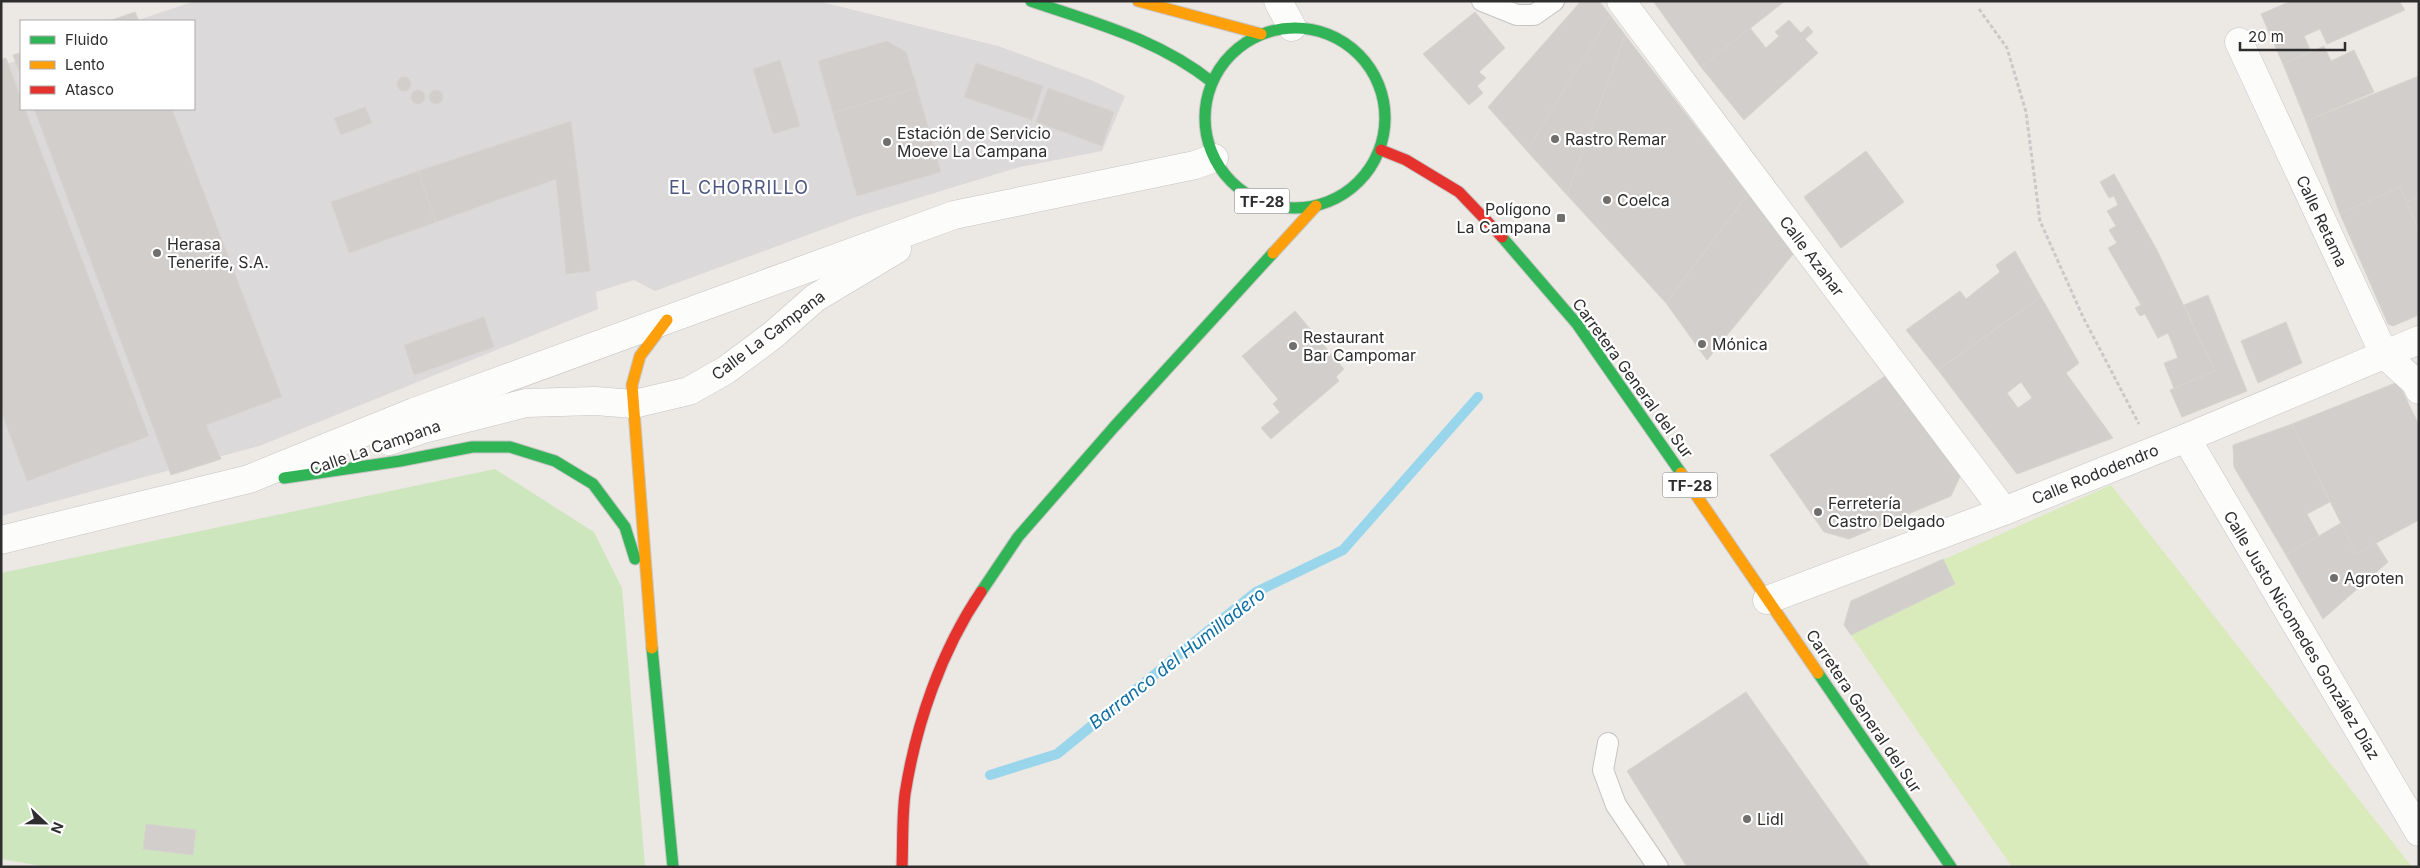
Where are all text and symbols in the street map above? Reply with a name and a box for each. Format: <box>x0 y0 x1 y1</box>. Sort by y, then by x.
legend <box>20 20 195 110</box>
scale bar <box>2240 20 2345 52</box>
text: 20 m <box>2248 27 2284 46</box>
text: Fluido <box>65 30 108 49</box>
text: Lento <box>65 55 105 74</box>
text: Atasco <box>65 80 114 99</box>
place label: Estación de Servicio Moeve La Campana <box>897 123 1051 161</box>
place label: Rastro Remar <box>1565 129 1666 149</box>
marker: Rastro Remar <box>1549 133 1561 145</box>
marker: Estación de Servicio Moeve La Campana <box>881 136 893 148</box>
street label: Calle Retama <box>2292 172 2352 270</box>
district label: EL CHORRILLO <box>669 177 809 198</box>
road number: TF-28 <box>1234 188 1290 214</box>
place label: Coelca <box>1617 190 1670 210</box>
marker: Coelca <box>1601 194 1613 206</box>
place label: Polígono La Campana <box>1456 199 1551 237</box>
marker: Polígono La Campana <box>1555 212 1567 224</box>
street label: Calle Azahar <box>1775 212 1849 300</box>
place label: Herasa Tenerife, S.A. <box>167 234 269 272</box>
marker: Herasa Tenerife, S.A. <box>151 247 163 259</box>
street label: Calle La Campana <box>707 286 829 384</box>
street label: Carretera General del Sur <box>1568 294 1698 462</box>
place label: Restaurant Bar Campomar <box>1303 327 1416 365</box>
place label: Mónica <box>1712 334 1768 354</box>
marker: Mónica <box>1696 338 1708 350</box>
marker: Restaurant Bar Campomar <box>1287 340 1299 352</box>
street label: Calle La Campana <box>307 415 443 479</box>
street label: Calle Rododendro <box>2029 439 2161 509</box>
road number: TF-28 <box>1662 472 1718 498</box>
place label: Ferretería Castro Delgado <box>1828 493 1945 531</box>
marker: Ferretería Castro Delgado <box>1812 506 1824 518</box>
street label: Calle Justo Nicomedes González Díaz <box>2220 507 2384 763</box>
place label: Agroten <box>2344 568 2404 588</box>
marker: Agroten <box>2328 572 2340 584</box>
water label: Barranco del Humilladero <box>1085 583 1269 733</box>
street label: Carretera General del Sur <box>1802 626 1926 796</box>
north arrow <box>20 798 70 848</box>
place label: Lidl <box>1757 809 1784 829</box>
marker: Lidl <box>1741 813 1753 825</box>
text: N <box>48 820 67 836</box>

